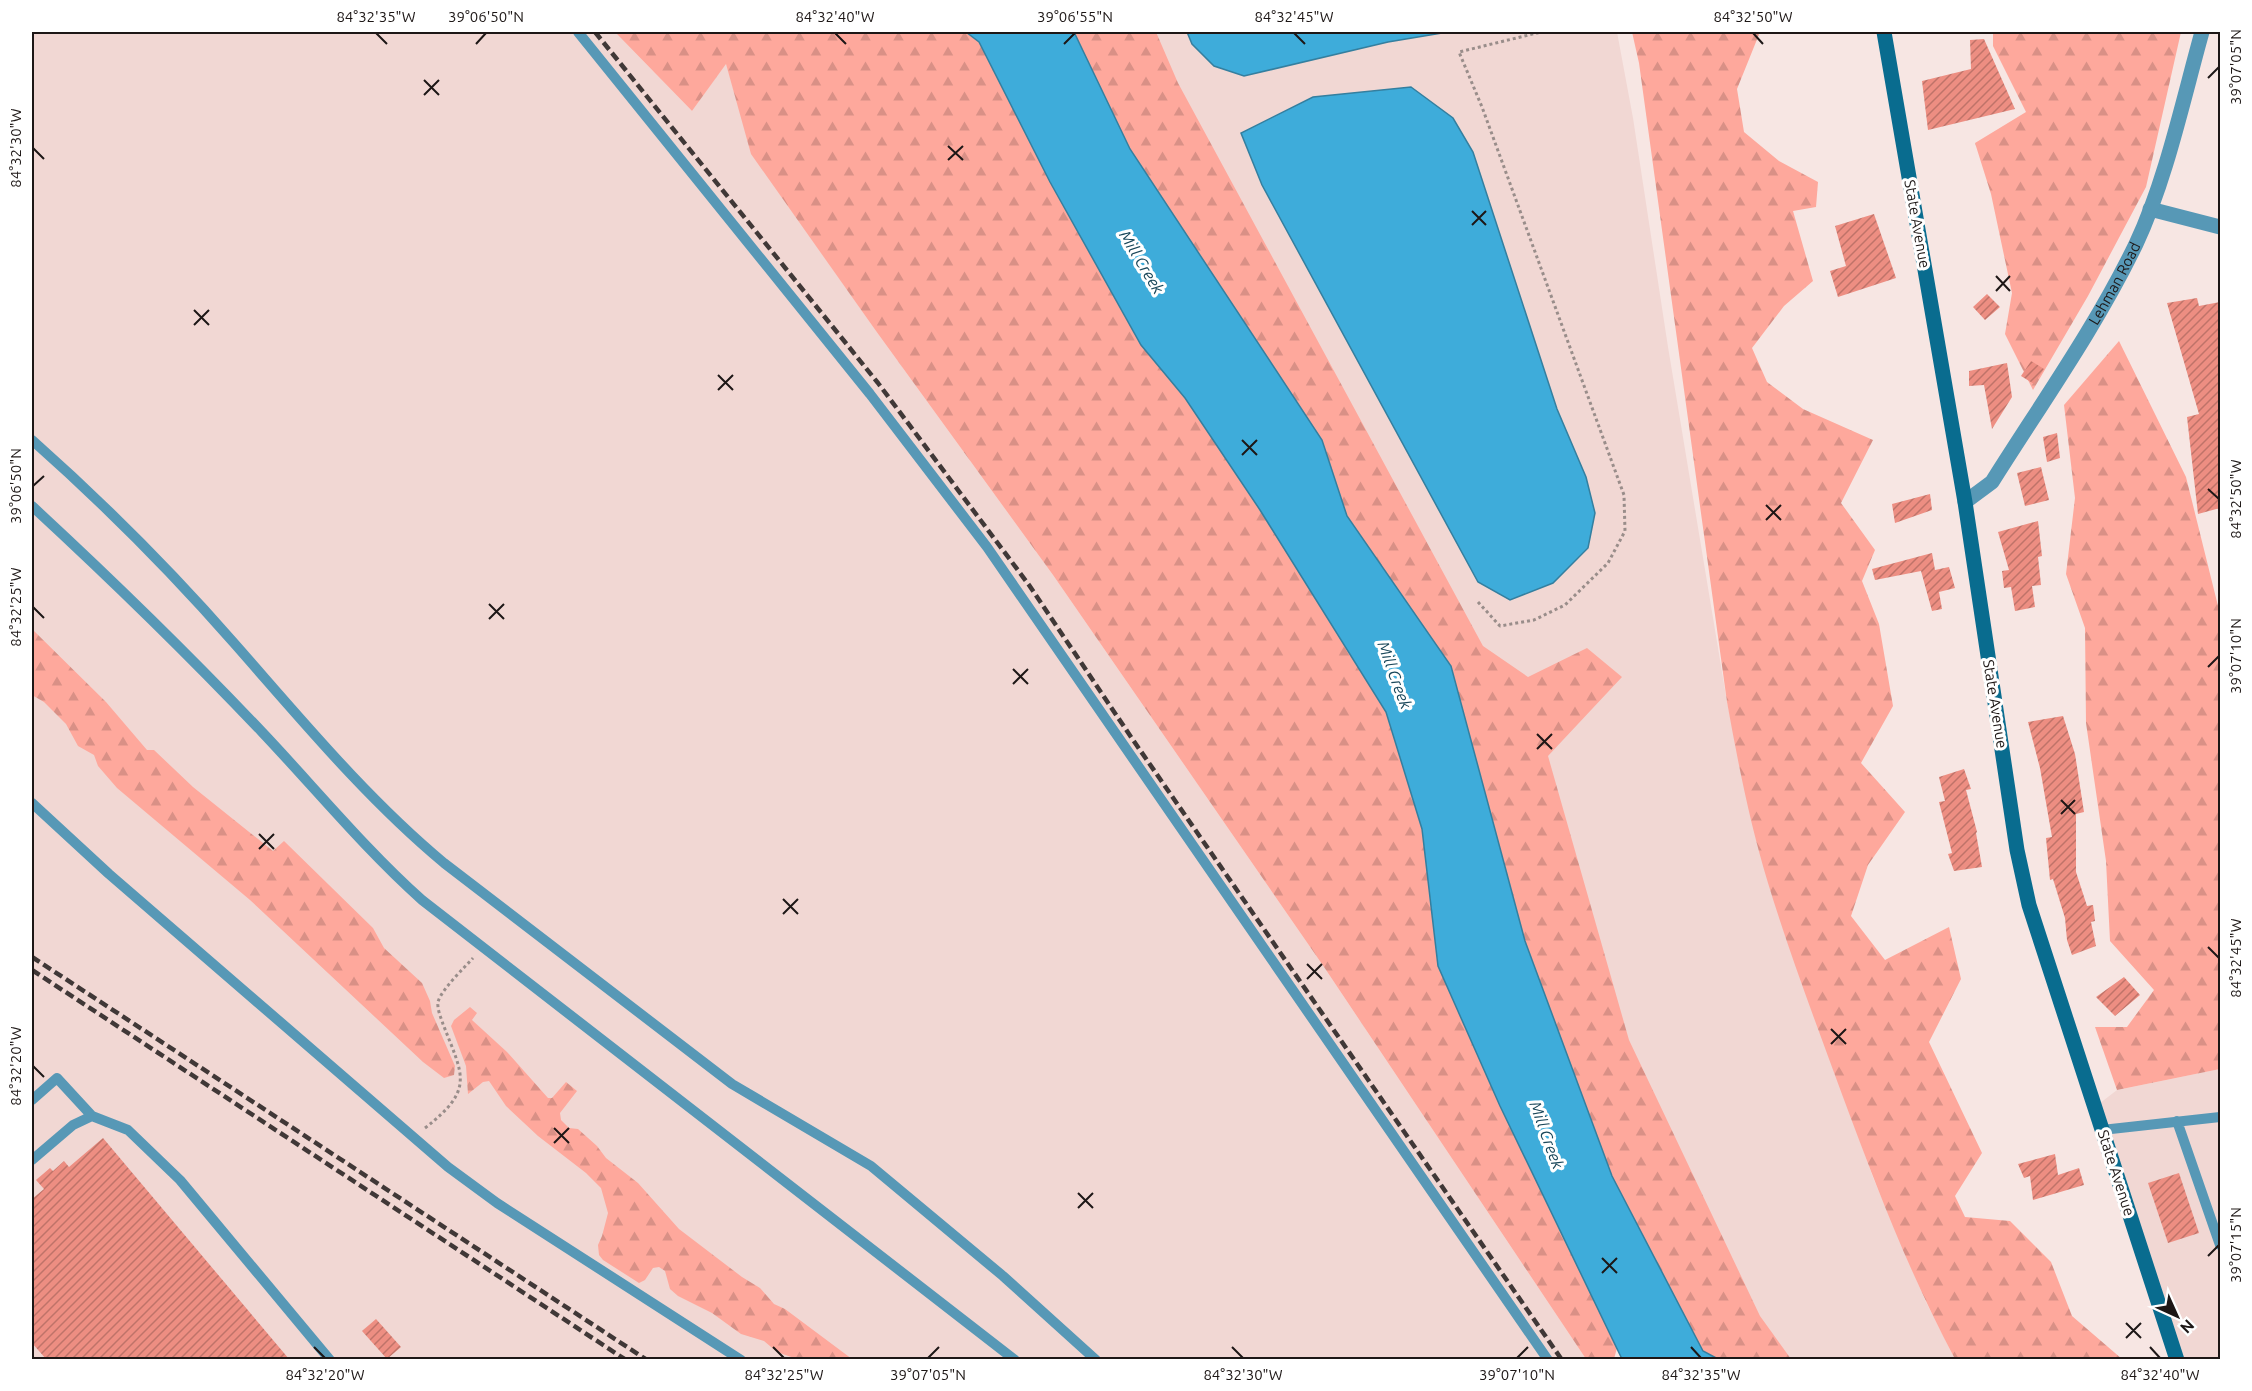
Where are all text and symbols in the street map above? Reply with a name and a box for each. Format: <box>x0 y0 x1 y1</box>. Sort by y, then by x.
text: 84°32'35"W <box>336 8 416 25</box>
text: 39°06'50"N <box>448 8 524 25</box>
text: 84°32'40"W <box>795 8 875 25</box>
text: 39°06'55"N <box>1037 8 1113 25</box>
text: 84°32'45"W <box>1254 8 1334 25</box>
text: 84°32'50"W <box>1713 8 1793 25</box>
text: 39°07'05"N <box>2227 29 2244 105</box>
text: 84°32'30"W <box>7 108 24 188</box>
street label: State Avenue <box>1901 178 1934 269</box>
water label: Mill Creek <box>1116 227 1168 298</box>
street label: Lehman Road <box>2085 239 2144 328</box>
text: 39°06'50"N <box>7 448 24 524</box>
text: 84°32'50"W <box>2227 459 2244 539</box>
text: 84°32'25"W <box>7 567 24 647</box>
text: 39°07'10"N <box>2227 618 2244 694</box>
water label: Mill Creek <box>1374 639 1416 712</box>
street label: State Avenue <box>1980 658 2011 749</box>
text: 84°32'45"W <box>2227 918 2244 998</box>
text: 84°32'20"W <box>7 1026 24 1106</box>
water label: Mill Creek <box>1526 1099 1568 1172</box>
street label: State Avenue <box>2095 1128 2138 1218</box>
text: 39°07'15"N <box>2227 1207 2244 1283</box>
north arrow <box>2147 1286 2207 1346</box>
text: N <box>2177 1316 2198 1337</box>
text: 84°32'20"W <box>285 1366 365 1383</box>
text: 84°32'25"W <box>744 1366 824 1383</box>
text: 39°07'05"N <box>890 1366 966 1383</box>
text: 84°32'30"W <box>1203 1366 1283 1383</box>
text: 39°07'10"N <box>1479 1366 1555 1383</box>
text: 84°32'35"W <box>1661 1366 1741 1383</box>
text: 84°32'40"W <box>2120 1366 2200 1383</box>

